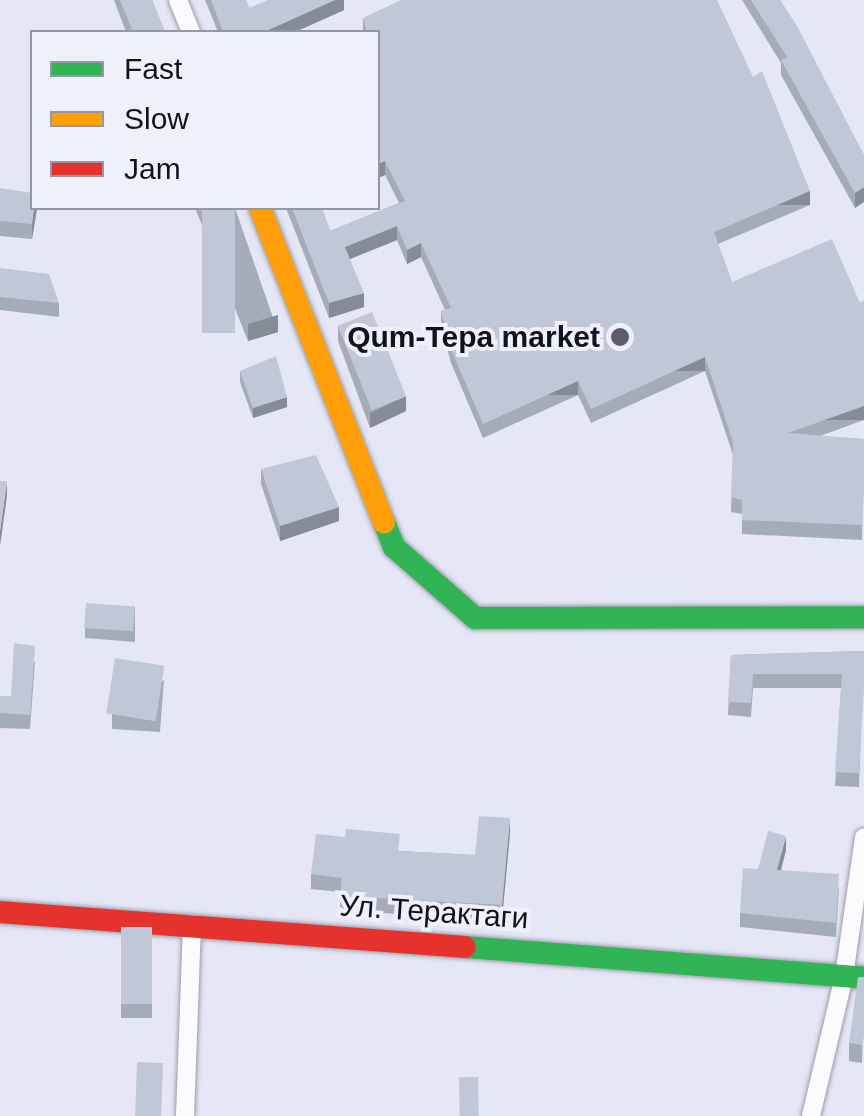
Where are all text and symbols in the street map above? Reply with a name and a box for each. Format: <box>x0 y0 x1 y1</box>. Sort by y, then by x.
legend <box>30 30 380 210</box>
text: Fast <box>124 52 182 85</box>
text: Slow <box>124 102 189 135</box>
text: Jam <box>124 152 181 185</box>
place label: Qum-Tepa market <box>347 319 600 355</box>
marker: Qum-Tepa market <box>609 326 631 348</box>
street label: Ул. Терактаги <box>338 887 530 937</box>

